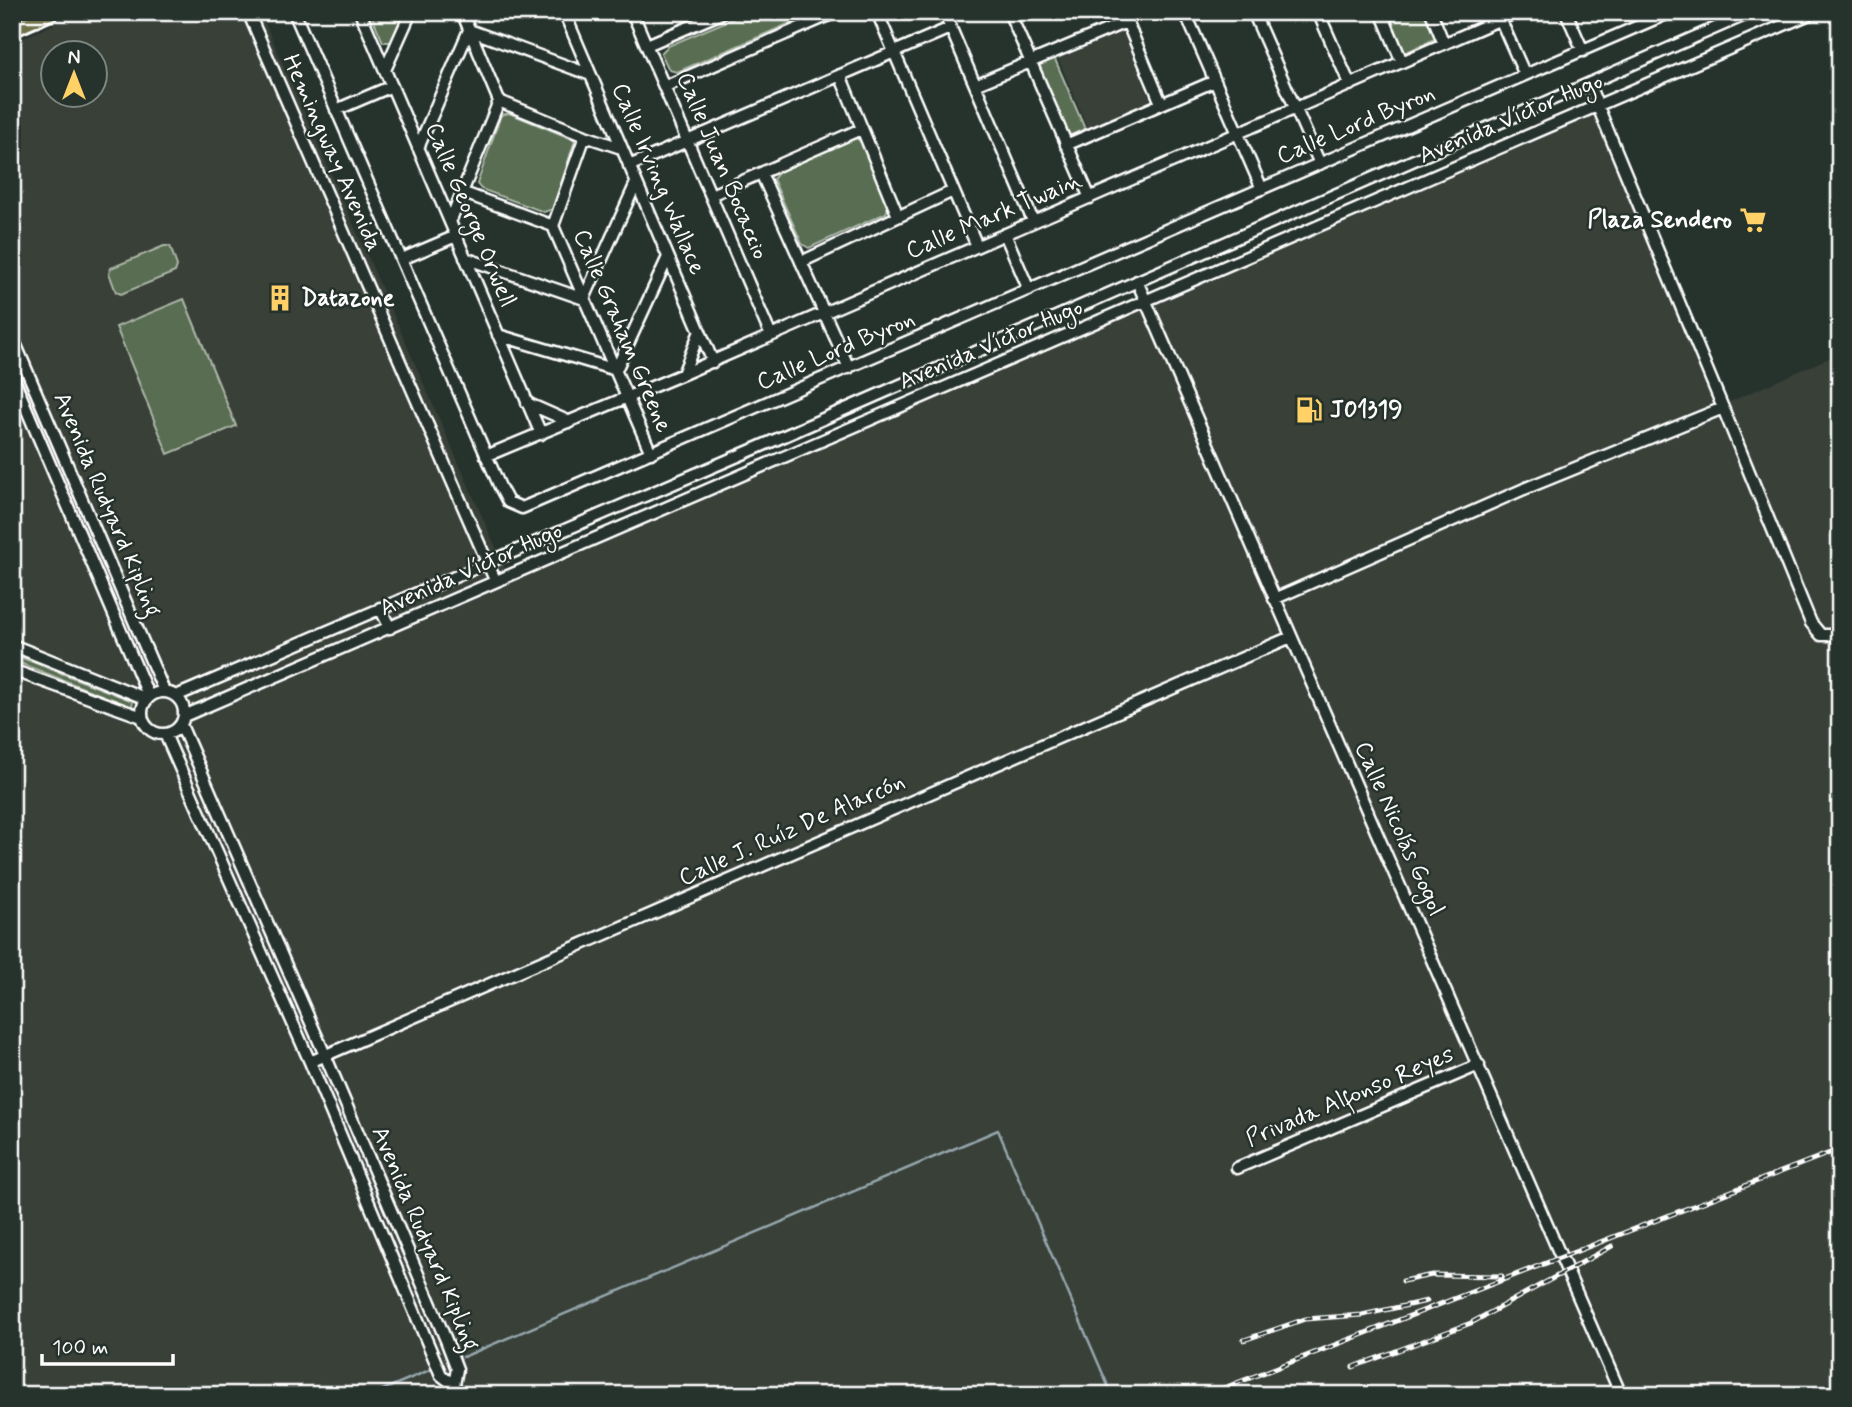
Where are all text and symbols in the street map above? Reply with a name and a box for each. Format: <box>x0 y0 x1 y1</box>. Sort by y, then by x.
north arrow <box>38 38 108 108</box>
text: N <box>68 46 80 71</box>
street label: Hemingway Avenida <box>275 49 389 257</box>
street label: Avenida Víctor Hugo <box>1414 66 1609 174</box>
street label: Calle Juan Bocaccio <box>669 68 775 264</box>
street label: Calle Irving Wallace <box>604 78 712 280</box>
street label: Calle Lord Byron <box>1272 78 1440 172</box>
street label: Calle George Orwell <box>415 118 523 313</box>
street label: Calle Mark Twain <box>901 165 1087 267</box>
place label: Plaza Sendero <box>1587 205 1732 236</box>
supermarket icon: Plaza Sendero <box>1738 205 1768 235</box>
street label: Calle Graham Greene <box>565 225 679 437</box>
building icon: Datazone <box>265 283 295 313</box>
place label: Datazone <box>301 283 395 314</box>
street label: Avenida Víctor Hugo <box>894 292 1089 400</box>
street label: Calle Lord Byron <box>752 304 920 398</box>
street label: Avenida Rudyard Kipling <box>43 388 168 623</box>
fuel station icon: J01319 <box>1294 395 1324 425</box>
place label: J01319 <box>1330 395 1403 426</box>
street label: Avenida Víctor Hugo <box>375 516 568 626</box>
street label: Calle Nicolás Gogol <box>1345 737 1451 922</box>
street label: Calle J. Ruíz De Alarcón <box>674 766 910 894</box>
street label: Privada Alfonso Reyes <box>1241 1039 1460 1157</box>
street label: Avenida Rudyard Kipling <box>361 1122 486 1357</box>
scale bar <box>42 1323 173 1367</box>
text: 100 m <box>52 1334 108 1362</box>

